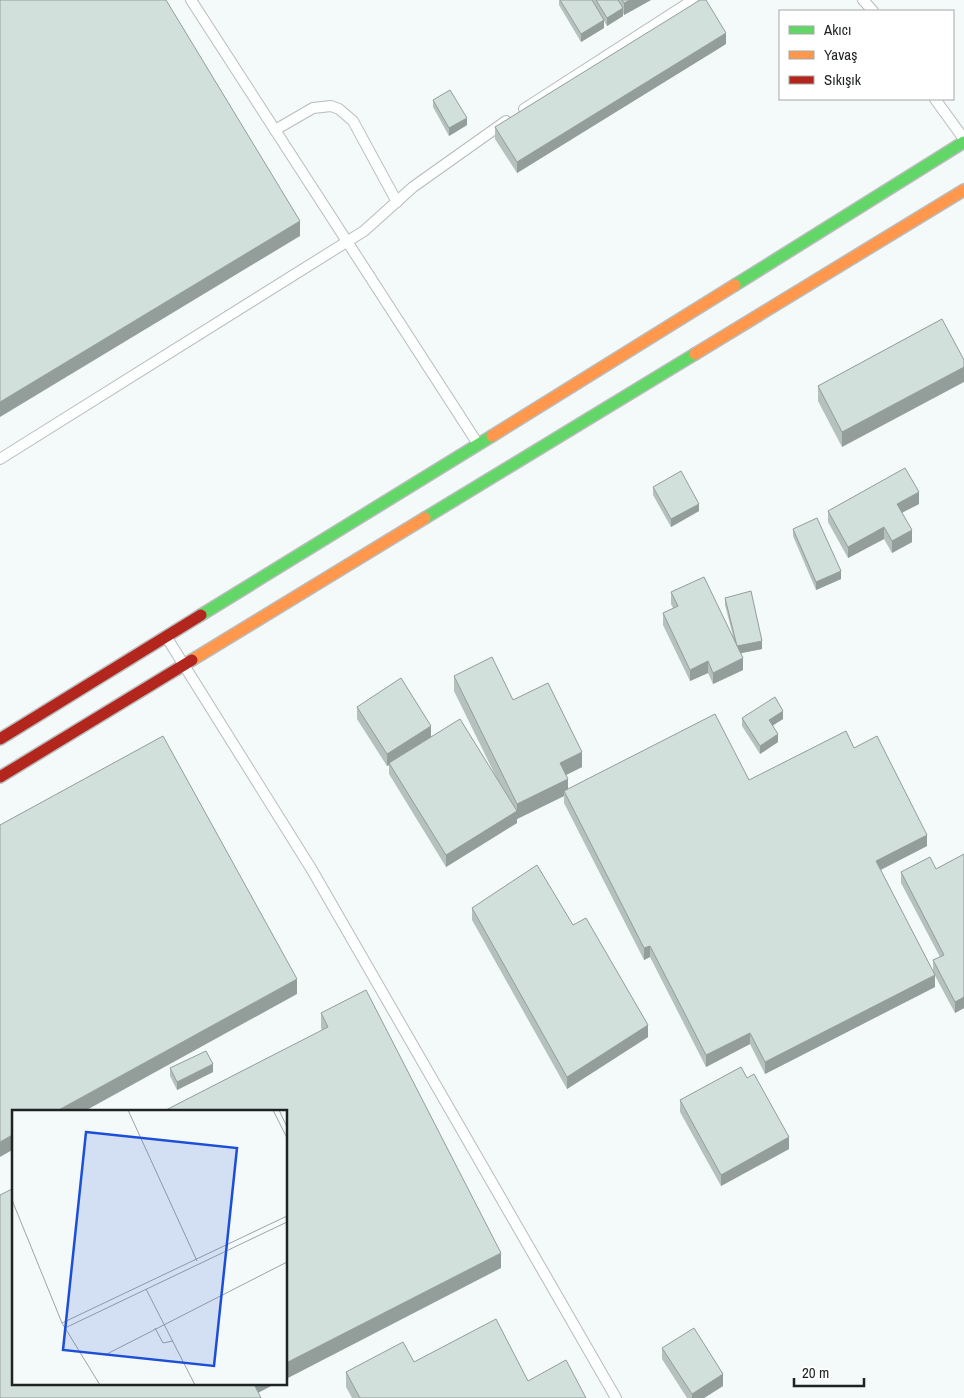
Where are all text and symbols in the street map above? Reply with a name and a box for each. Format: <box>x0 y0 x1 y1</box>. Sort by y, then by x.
legend <box>779 10 954 100</box>
text: Akıcı <box>823 19 851 40</box>
text: Yavaş <box>824 44 857 65</box>
text: Sıkışık <box>824 69 862 90</box>
inset map <box>12 1110 288 1386</box>
scale bar <box>794 1356 864 1388</box>
text: 20 m <box>802 1362 829 1383</box>

